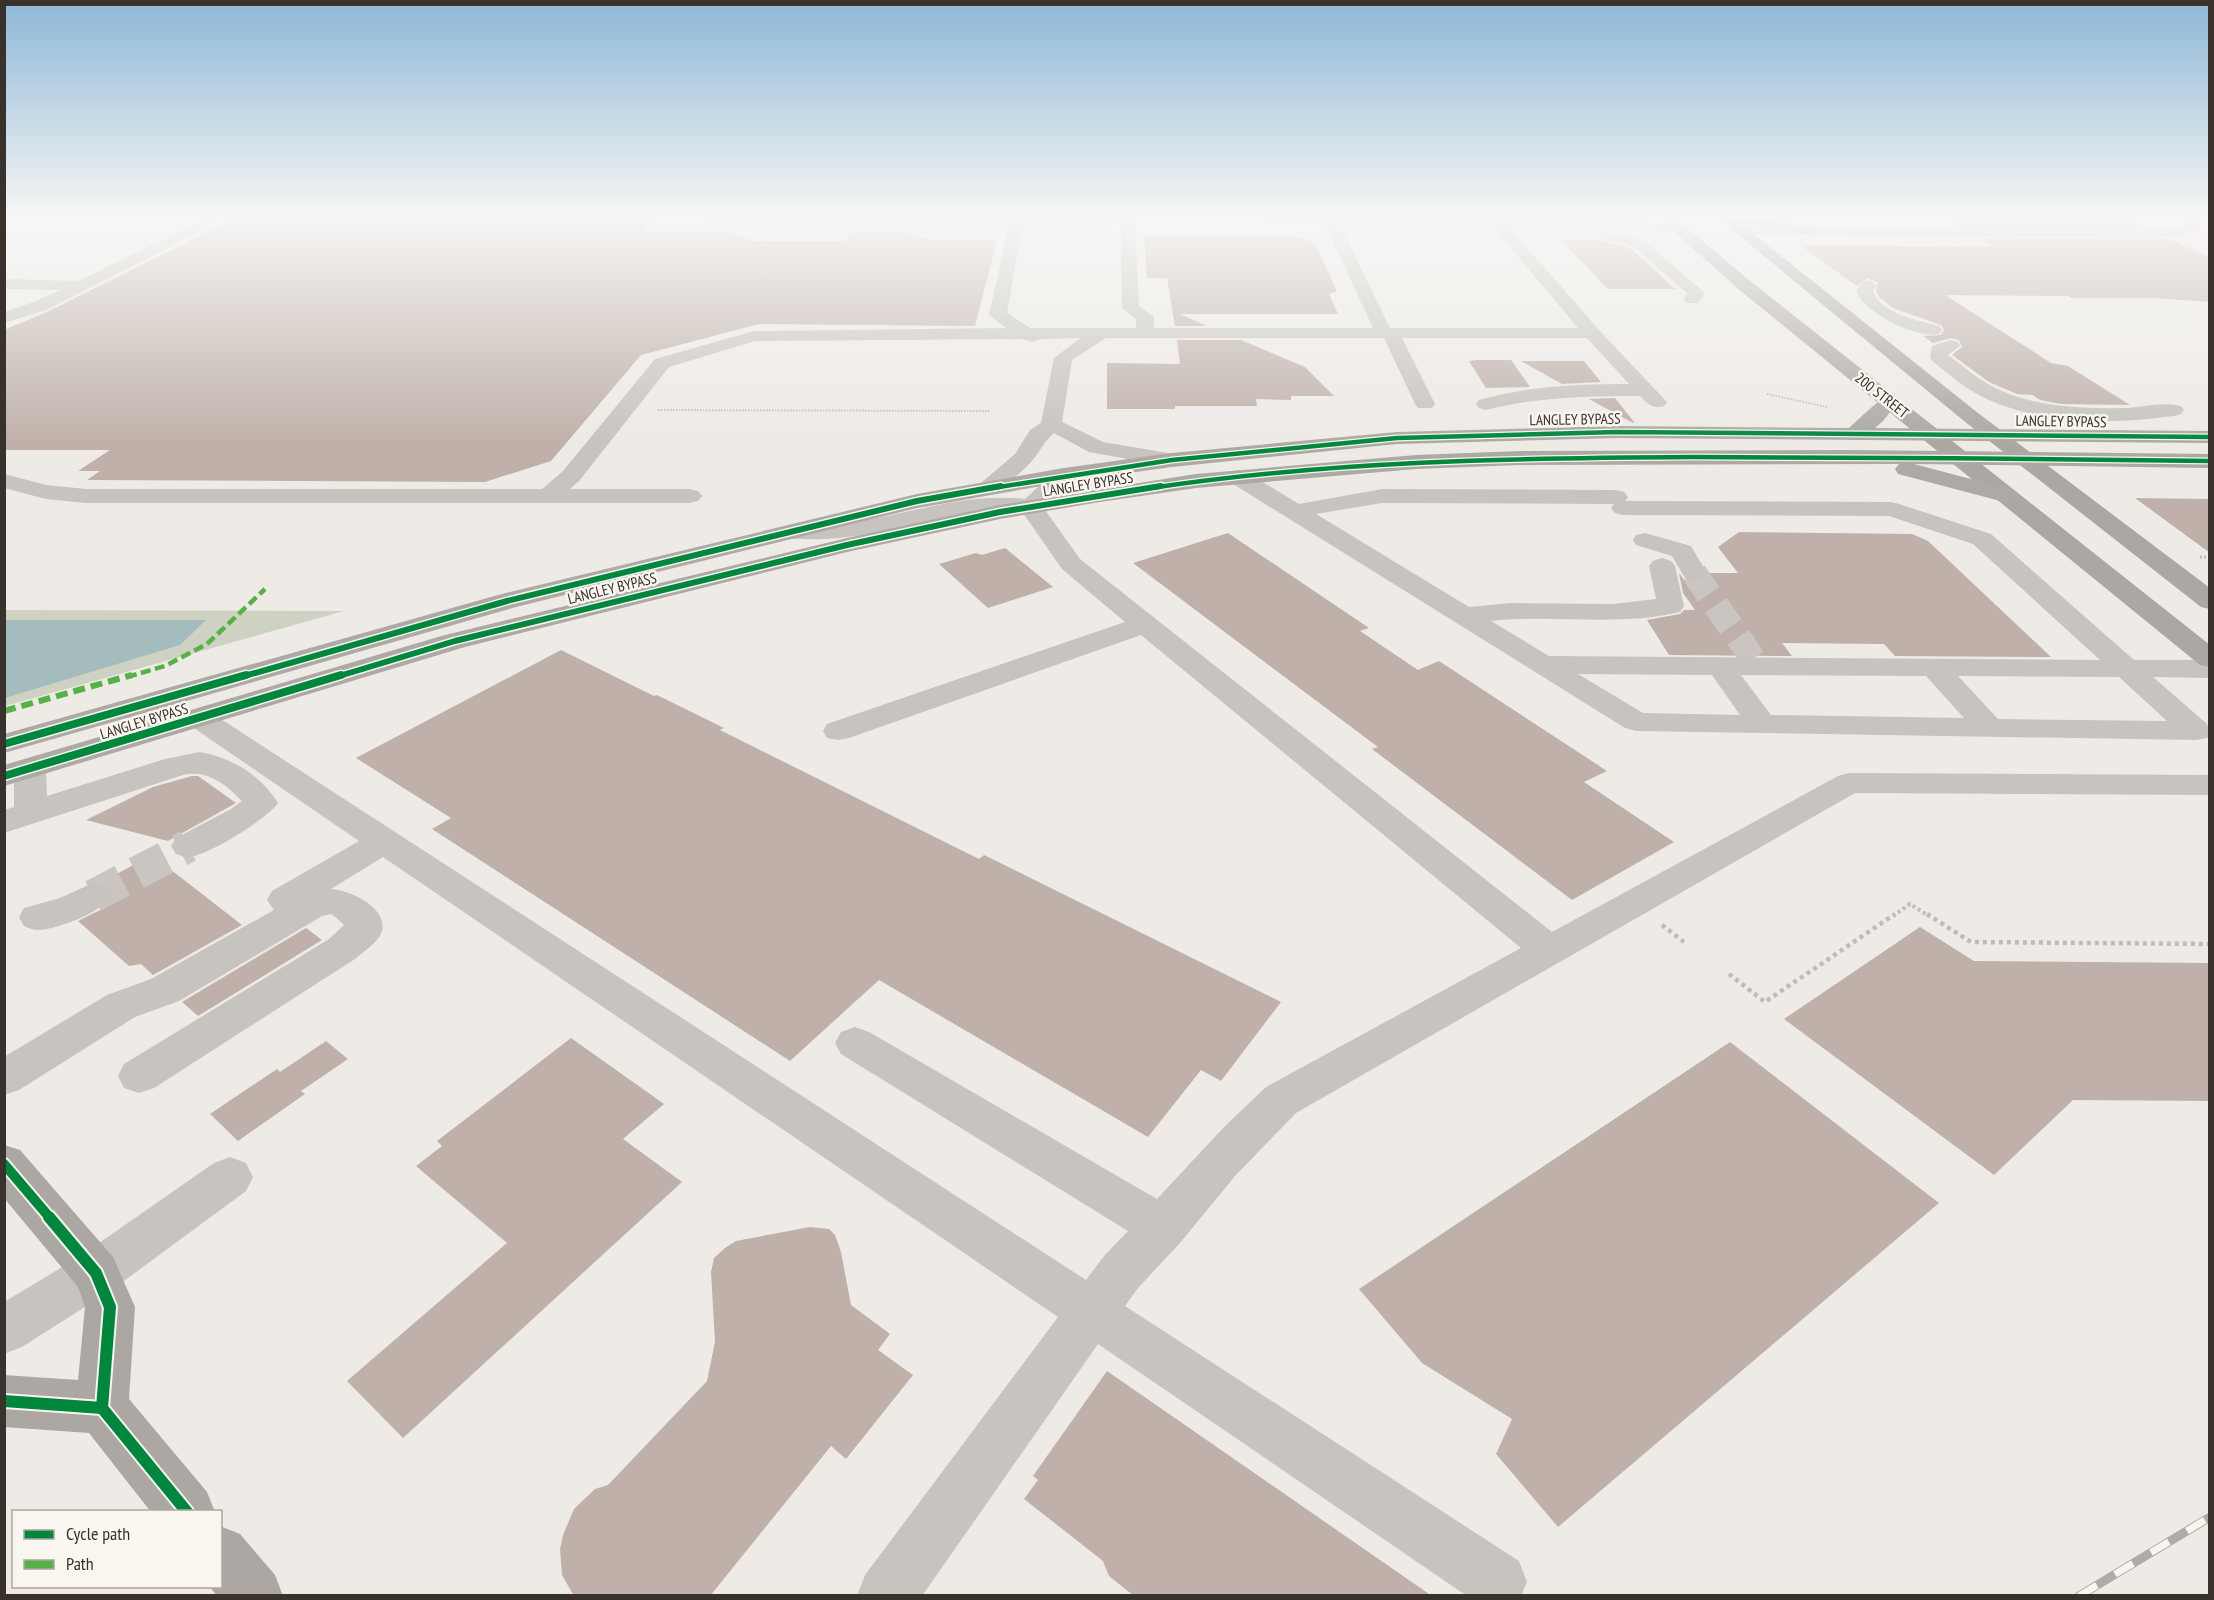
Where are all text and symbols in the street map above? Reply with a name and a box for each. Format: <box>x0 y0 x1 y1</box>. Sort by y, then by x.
street label: 200 STREET <box>1851 368 1913 422</box>
street label: LANGLEY BYPASS <box>1529 409 1621 429</box>
street label: LANGLEY BYPASS <box>2015 411 2107 431</box>
street label: LANGLEY BYPASS <box>1042 467 1134 501</box>
street label: LANGLEY BYPASS <box>566 568 658 608</box>
street label: LANGLEY BYPASS <box>98 699 190 743</box>
legend <box>12 1510 222 1588</box>
text: Cycle path <box>66 1522 130 1545</box>
text: Path <box>66 1552 94 1575</box>

